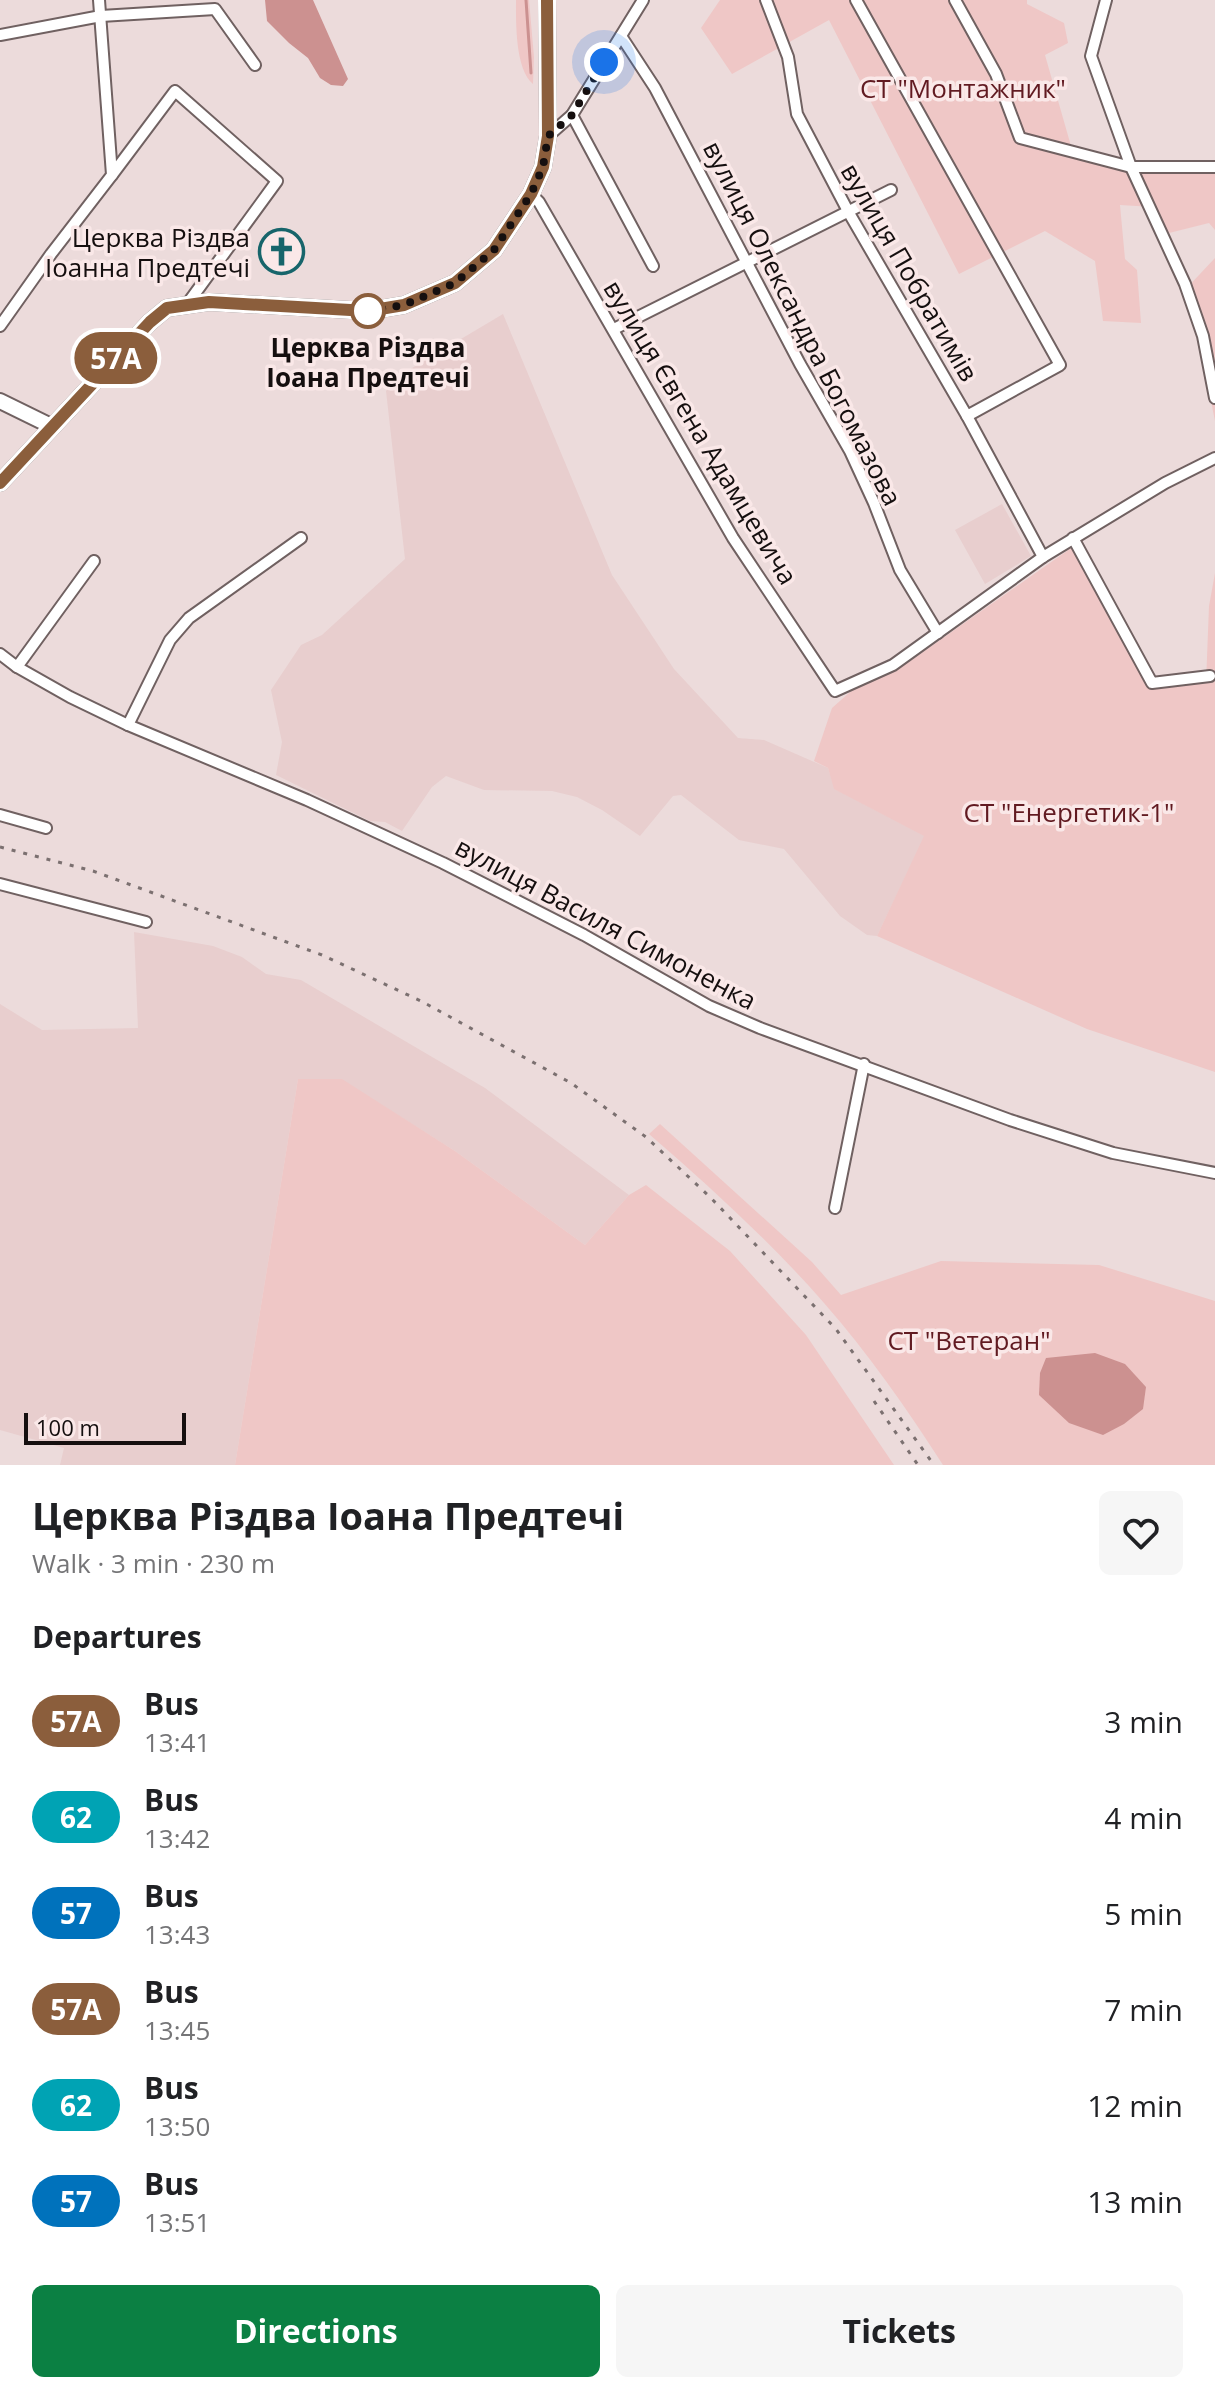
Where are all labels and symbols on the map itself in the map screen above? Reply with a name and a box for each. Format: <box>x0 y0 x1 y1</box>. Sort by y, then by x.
your location <box>584 42 624 82</box>
park label: СТ "Монтажник" <box>860 70 1066 106</box>
street label: вулиця Олександра Богомазова <box>695 134 911 512</box>
street label: вулиця Побратимів <box>833 156 987 388</box>
place label: Церква Різдва Іоанна Предтечі <box>45 219 250 285</box>
church icon: Церква Різдва Іоанна Предтечі <box>257 228 305 276</box>
street label: вулиця Євгена Адамцевича <box>596 273 806 591</box>
marker: Церква Різдва Іоана Предтечі <box>351 294 385 328</box>
place label: Церква Різдва Іоана Предтечі <box>266 329 470 395</box>
line badge: 57А <box>70 332 162 384</box>
park label: СТ "Енергетик-1" <box>964 794 1174 830</box>
street label: вулиця Василя Симоненка <box>449 828 763 1018</box>
park label: СТ "Ветеран" <box>887 1322 1051 1358</box>
scale bar <box>24 1409 186 1445</box>

